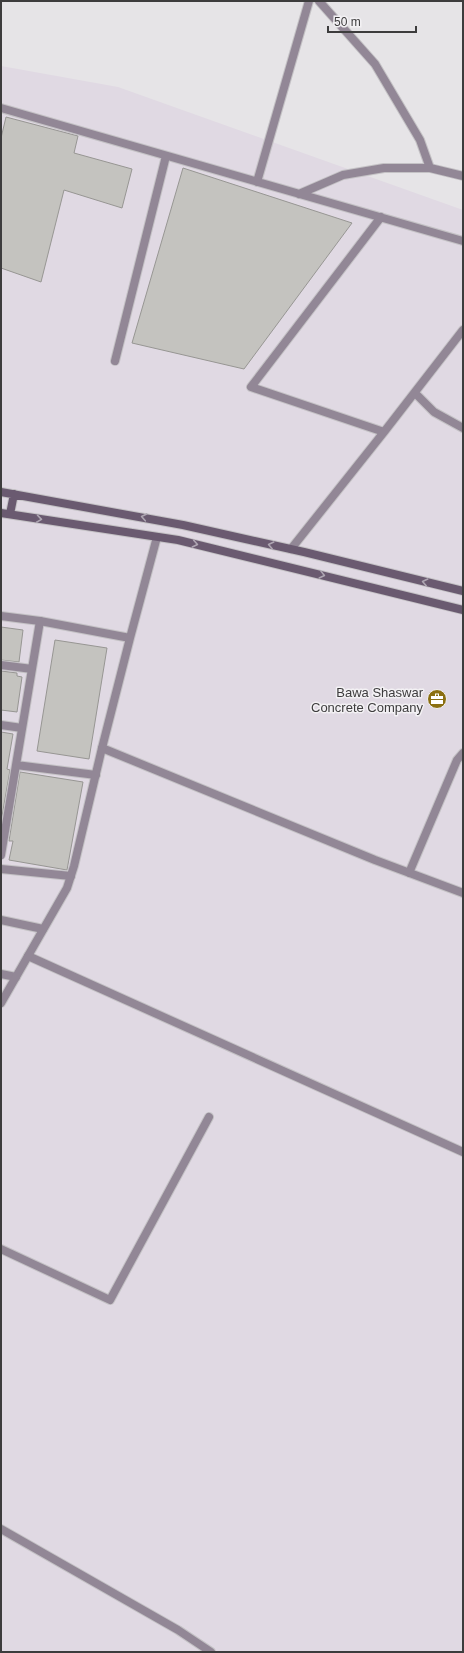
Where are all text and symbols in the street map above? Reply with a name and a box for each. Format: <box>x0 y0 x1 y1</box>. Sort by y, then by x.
scale bar <box>328 8 416 34</box>
text: 50 m <box>334 15 361 29</box>
one-way arrow <box>36 514 43 523</box>
one-way arrow <box>141 514 148 522</box>
one-way arrow <box>192 540 199 548</box>
one-way arrow <box>268 541 275 549</box>
one-way arrow <box>318 570 325 579</box>
one-way arrow <box>422 578 429 587</box>
place label: Bawa Shaswar Concrete Company <box>311 685 424 715</box>
office icon: Bawa Shaswar Concrete Company <box>426 688 448 710</box>

